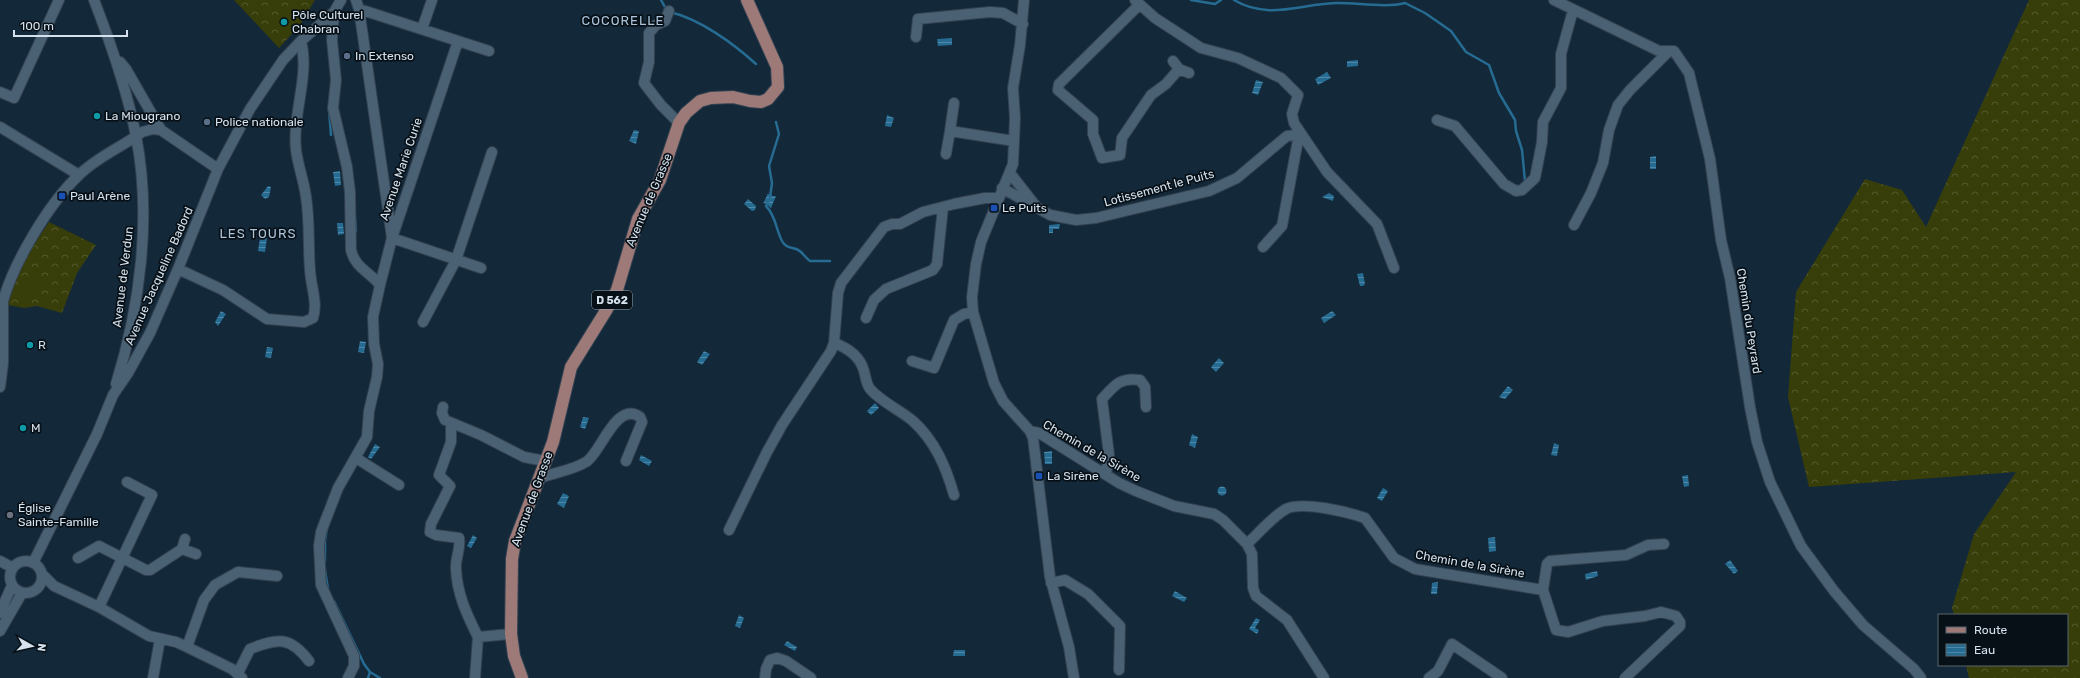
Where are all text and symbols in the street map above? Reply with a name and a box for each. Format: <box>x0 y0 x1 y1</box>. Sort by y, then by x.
place label: Pôle Culturel Chabran <box>292 8 363 36</box>
scale bar <box>14 12 127 38</box>
district label: COCORELLE <box>582 13 664 28</box>
marker: Pôle Culturel Chabran <box>279 17 289 27</box>
text: 100 m <box>20 19 54 33</box>
place label: In Extenso <box>355 49 414 63</box>
marker: In Extenso <box>342 51 352 61</box>
place label: La Miougrano <box>105 109 180 123</box>
marker: La Miougrano <box>92 111 102 121</box>
place label: Police nationale <box>215 115 304 129</box>
street label: Avenue Marie Curie <box>377 116 425 222</box>
marker: Police nationale <box>202 117 212 127</box>
street label: Avenue de Grasse <box>623 151 675 249</box>
street label: Lotissement le Puits <box>1102 167 1216 209</box>
place label: Paul Arène <box>70 189 130 203</box>
marker: Paul Arène <box>57 191 67 201</box>
place label: Le Puits <box>1002 201 1047 215</box>
marker: Le Puits <box>989 203 999 213</box>
street label: Avenue Jacqueline Badord <box>122 205 196 347</box>
street label: Avenue de Verdun <box>110 226 136 328</box>
district label: LES TOURS <box>220 226 297 241</box>
street label: Chemin du Peyrard <box>1734 267 1764 375</box>
road number: D 562 <box>592 291 632 309</box>
place label: R <box>38 338 46 352</box>
marker: R <box>25 340 35 350</box>
street label: Chemin de la Sirène <box>1041 417 1144 485</box>
place label: M <box>31 421 41 435</box>
marker: M <box>18 423 28 433</box>
street label: Avenue de Grasse <box>508 449 556 548</box>
place label: La Sirène <box>1047 469 1099 483</box>
marker: La Sirène <box>1034 471 1044 481</box>
place label: Église Sainte-Famille <box>18 501 99 529</box>
marker: Église Sainte-Famille <box>5 510 15 520</box>
street label: Chemin de la Sirène <box>1414 548 1526 581</box>
legend <box>1938 614 2068 666</box>
text: Route <box>1974 623 2008 637</box>
north arrow <box>12 626 52 666</box>
text: N <box>34 642 48 652</box>
text: Eau <box>1974 643 1995 657</box>

